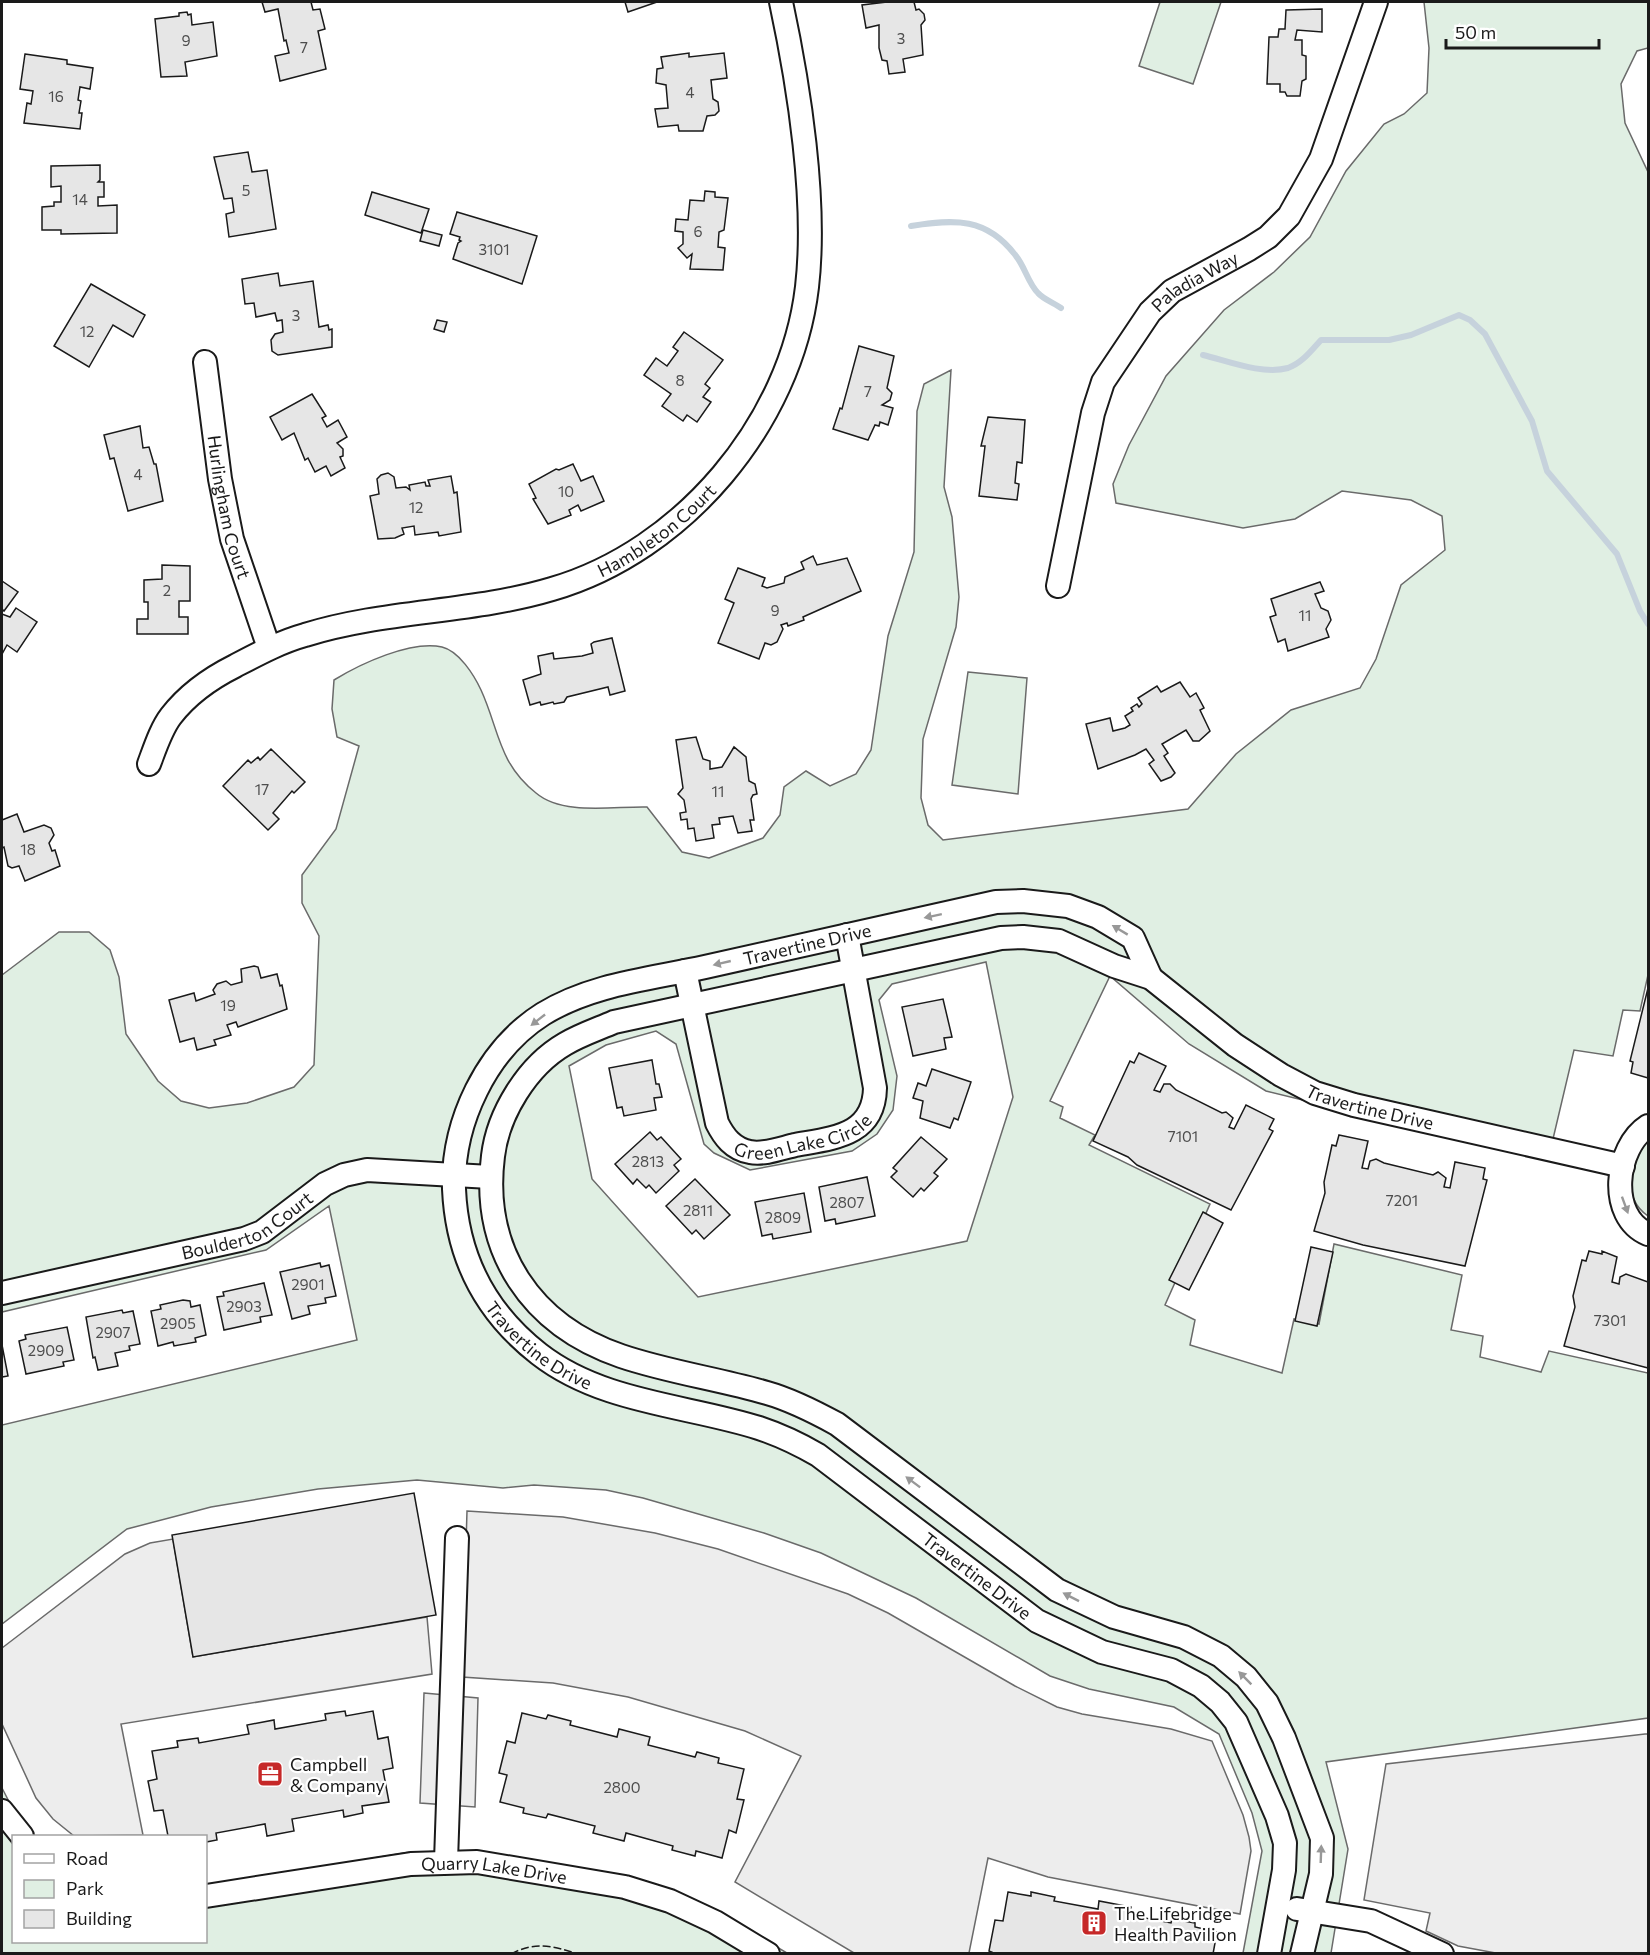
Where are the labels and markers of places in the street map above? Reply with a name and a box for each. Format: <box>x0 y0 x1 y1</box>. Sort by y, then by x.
place label: Campbell & Company <box>290 1753 385 1796</box>
office icon: Campbell & Company <box>255 1759 285 1789</box>
place label: The Lifebridge Health Pavilion <box>1114 1902 1237 1945</box>
building icon: The Lifebridge Health Pavilion <box>1079 1908 1109 1938</box>

